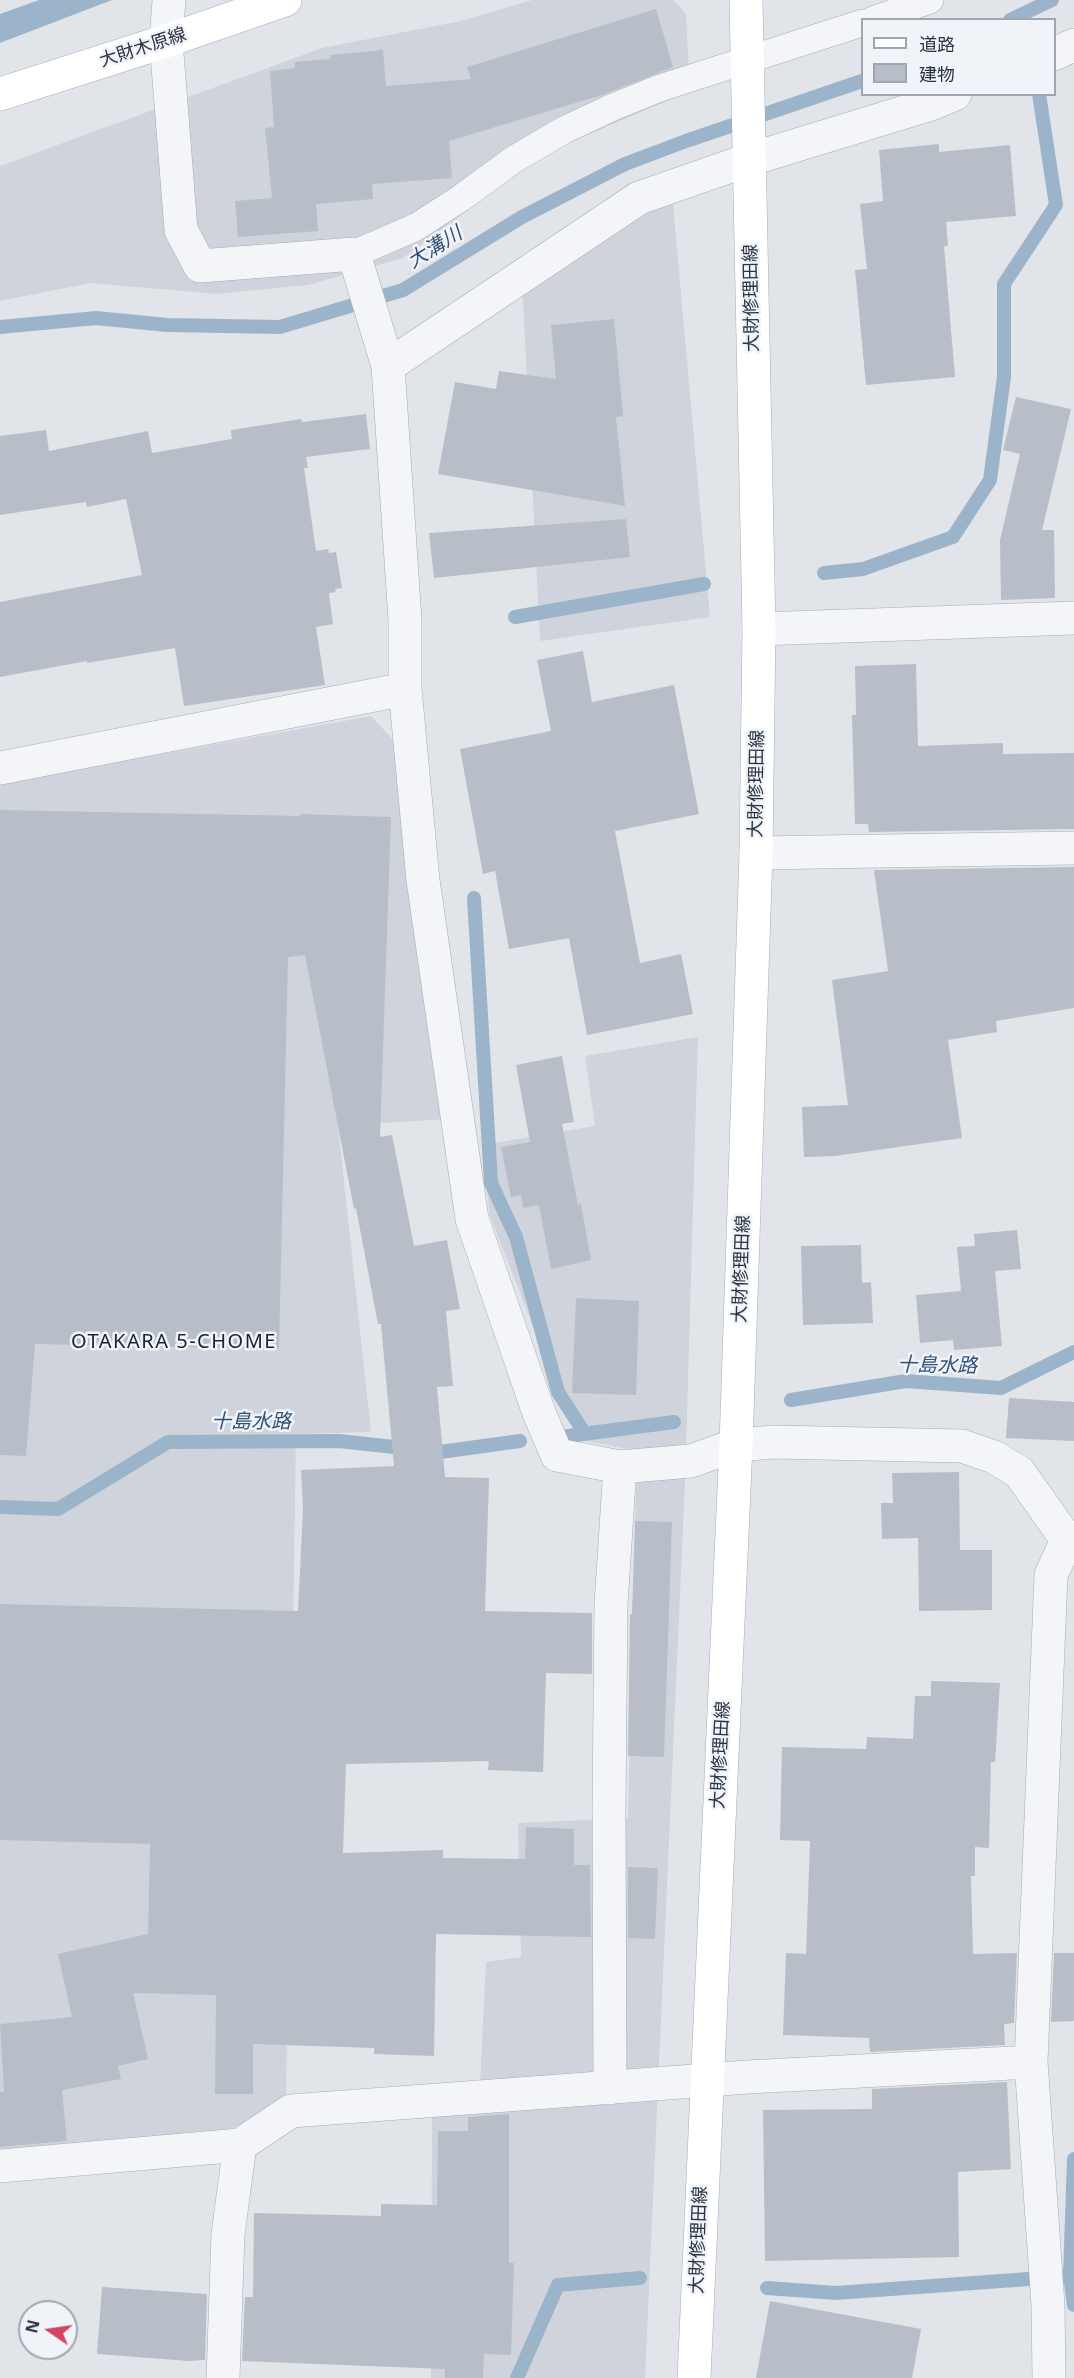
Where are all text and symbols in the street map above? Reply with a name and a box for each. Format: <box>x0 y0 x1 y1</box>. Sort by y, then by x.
legend <box>861 18 1056 96</box>
street label: 大財木原線 <box>97 24 189 72</box>
text: 道路 <box>919 32 955 56</box>
text: 建物 <box>919 62 955 86</box>
water label: 大溝川 <box>403 222 467 274</box>
street label: 大財修理田線 <box>740 244 764 352</box>
street label: 大財修理田線 <box>745 730 769 838</box>
street label: 大財修理田線 <box>729 1215 755 1323</box>
district label: OTAKARA 5-CHOME <box>71 1330 277 1354</box>
water label: 十島水路 <box>897 1353 977 1379</box>
water label: 十島水路 <box>211 1410 291 1434</box>
street label: 大財修理田線 <box>707 1701 735 1809</box>
street label: 大財修理田線 <box>686 2186 712 2294</box>
north arrow <box>18 2300 78 2360</box>
text: N <box>20 2318 45 2335</box>

